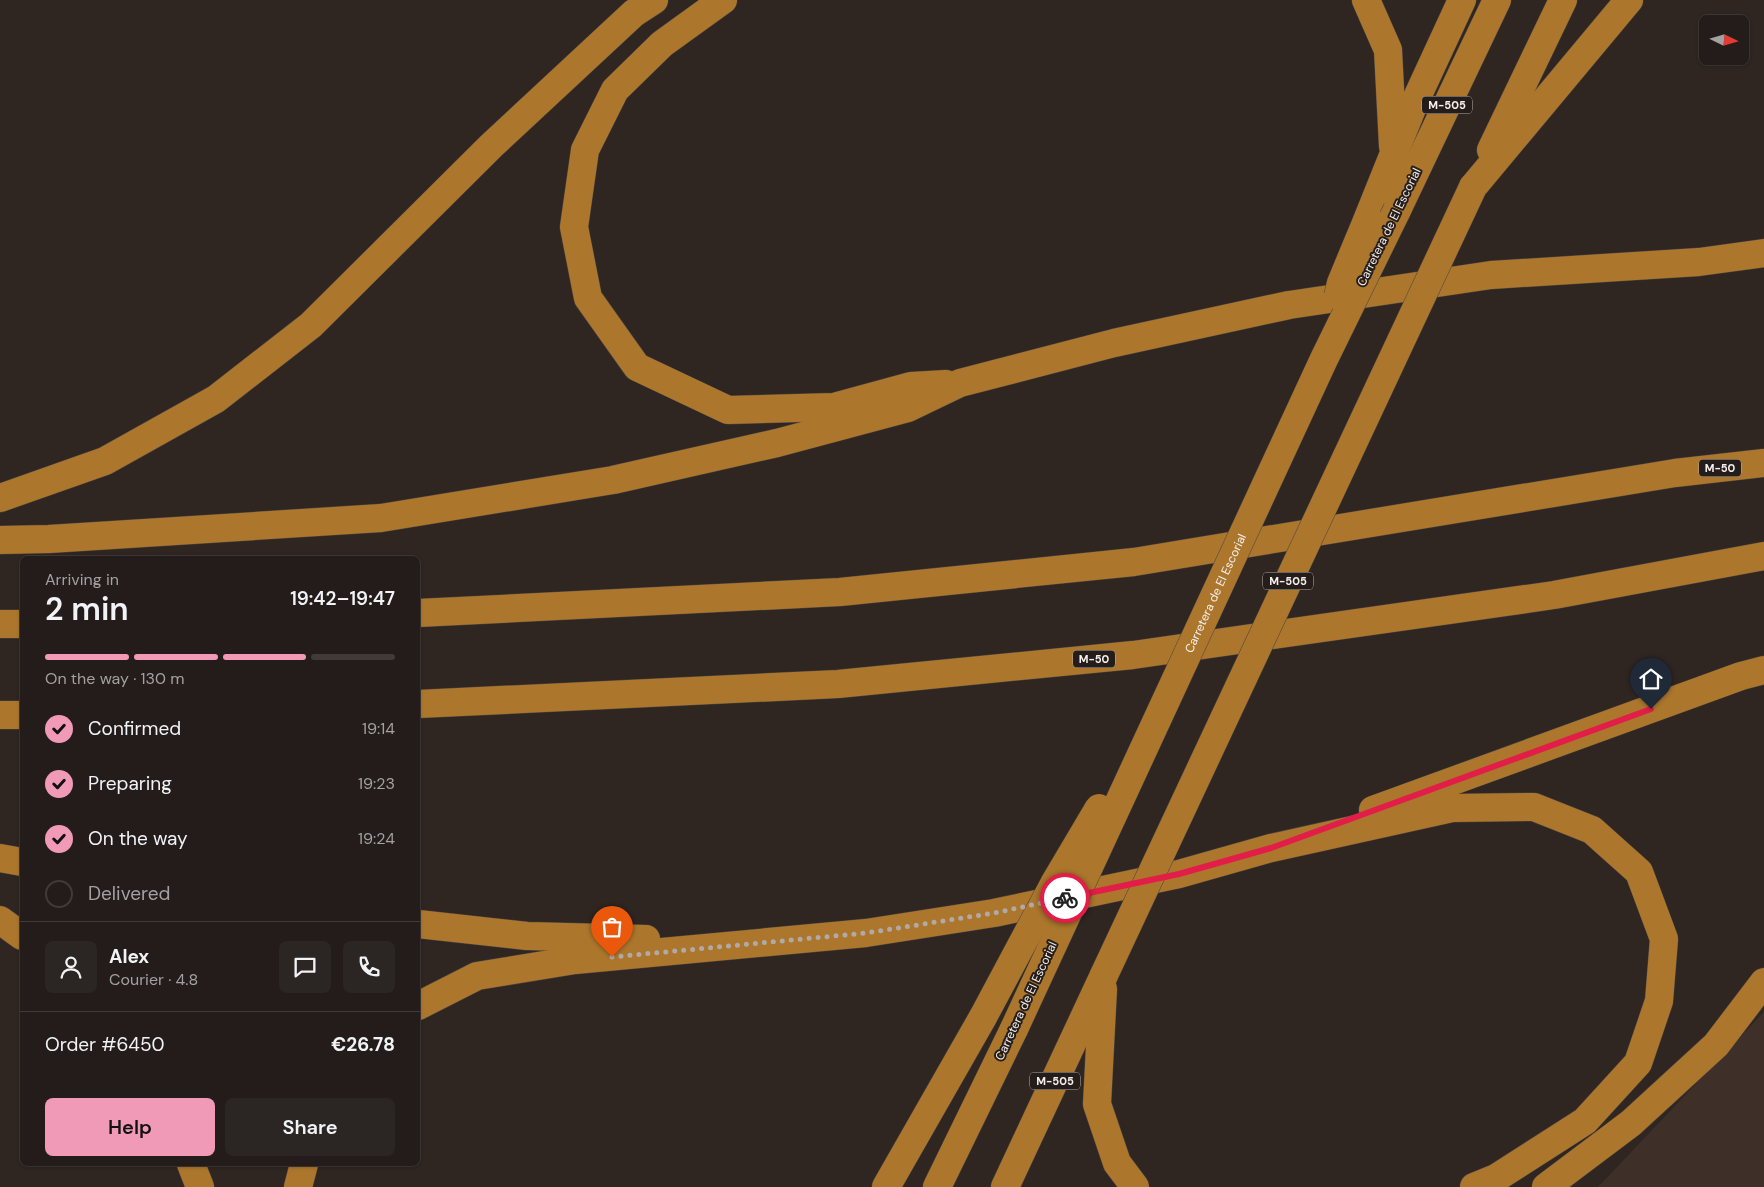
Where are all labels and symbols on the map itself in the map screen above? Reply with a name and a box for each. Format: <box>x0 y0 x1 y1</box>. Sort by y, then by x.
north arrow <box>1699 15 1749 65</box>
road number: M-505 <box>1422 96 1472 114</box>
street label: Carretera de El Escorial <box>1353 165 1425 289</box>
road number: M-50 <box>1699 459 1741 476</box>
street label: Carretera de El Escorial <box>1181 531 1250 656</box>
road number: M-505 <box>1263 572 1313 590</box>
road number: M-50 <box>1073 651 1115 668</box>
pin <box>1630 658 1672 709</box>
courier <box>1040 873 1090 923</box>
pin <box>591 906 633 957</box>
street label: Carretera de El Escorial <box>991 939 1061 1063</box>
road number: M-505 <box>1030 1072 1080 1090</box>

